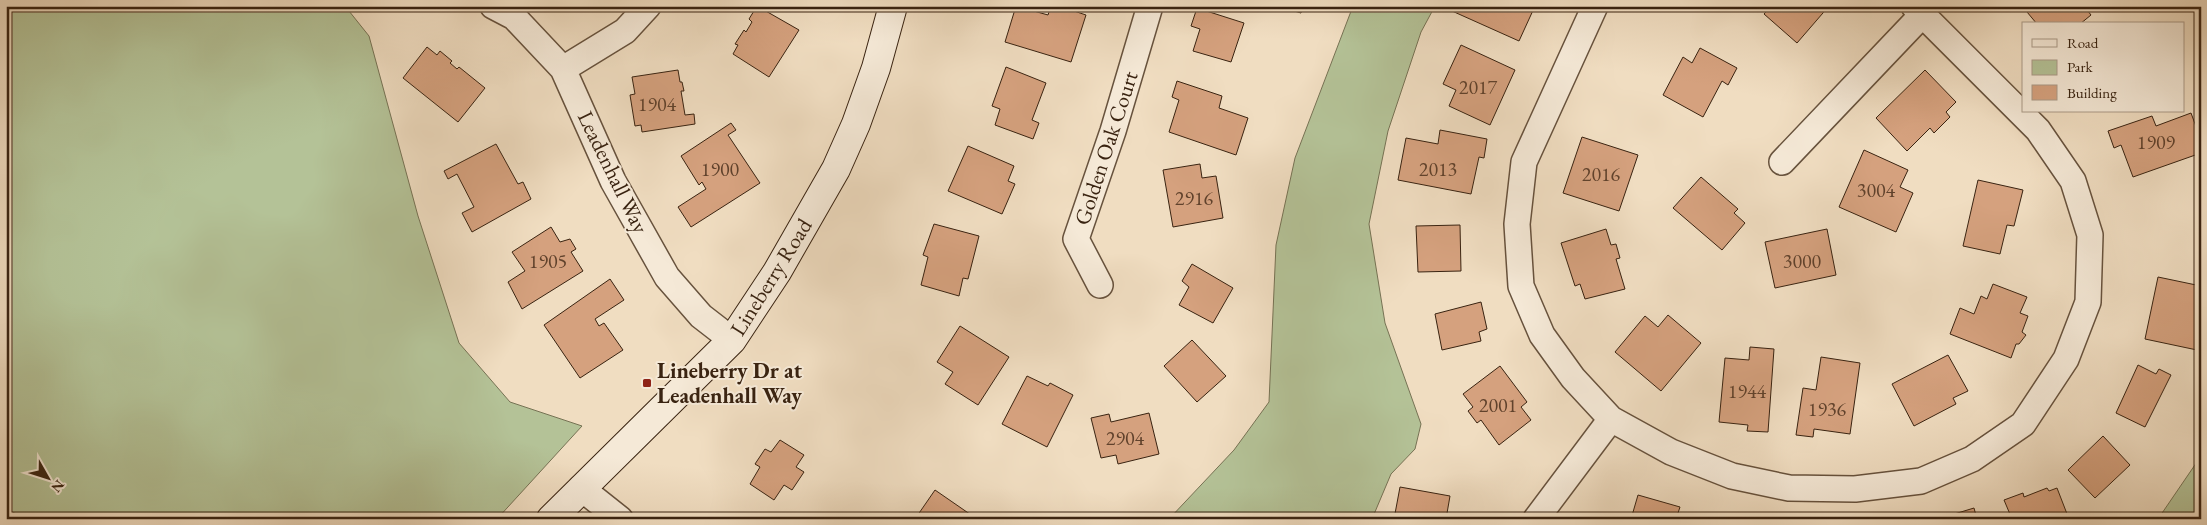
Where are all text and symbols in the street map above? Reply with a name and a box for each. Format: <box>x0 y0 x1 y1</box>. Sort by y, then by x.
legend <box>2022 22 2184 112</box>
text: Road <box>2067 33 2099 52</box>
text: Park <box>2067 57 2094 76</box>
street label: Golden Oak Court <box>1067 67 1145 229</box>
house number: 2017 <box>1459 74 1498 100</box>
text: Building <box>2067 83 2117 102</box>
house number: 1904 <box>638 91 677 117</box>
street label: Leadenhall Way <box>571 106 655 238</box>
house number: 1909 <box>2137 129 2176 155</box>
house number: 1900 <box>701 156 740 182</box>
house number: 2013 <box>1419 156 1457 182</box>
house number: 2016 <box>1582 161 1621 187</box>
house number: 3004 <box>1857 177 1896 203</box>
house number: 2916 <box>1175 185 1214 211</box>
street label: Lineberry Road <box>723 212 819 341</box>
house number: 1905 <box>529 248 567 274</box>
house number: 3000 <box>1783 248 1822 274</box>
place label: Lineberry Dr at Leadenhall Way <box>657 356 803 410</box>
marker: Lineberry Dr at Leadenhall Way <box>641 377 653 389</box>
house number: 1944 <box>1728 378 1767 404</box>
house number: 2001 <box>1479 392 1517 418</box>
house number: 1936 <box>1808 396 1847 422</box>
house number: 2904 <box>1106 425 1145 451</box>
north arrow <box>22 452 72 502</box>
text: N <box>47 476 69 497</box>

